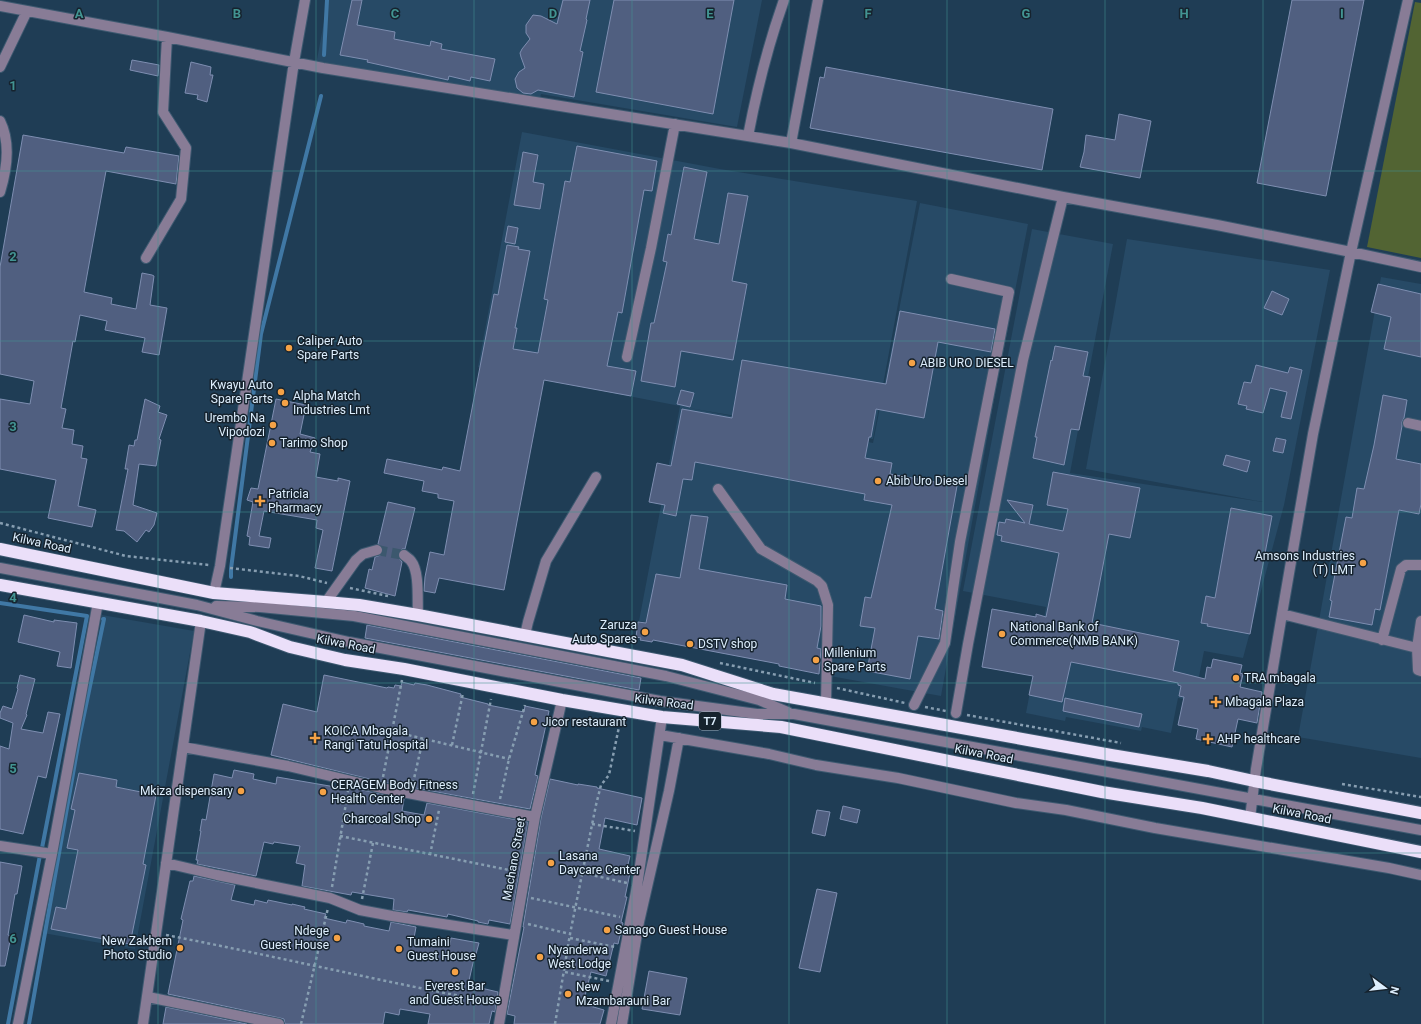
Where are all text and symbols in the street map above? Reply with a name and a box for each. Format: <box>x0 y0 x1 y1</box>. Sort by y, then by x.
text: A <box>75 6 84 21</box>
text: B <box>233 6 241 21</box>
text: C <box>391 6 400 21</box>
text: D <box>549 6 557 21</box>
text: E <box>706 6 714 21</box>
text: F <box>864 6 872 21</box>
text: G <box>1022 6 1031 21</box>
text: H <box>1179 6 1189 21</box>
text: I <box>1340 6 1344 21</box>
text: 1 <box>9 78 17 93</box>
text: 2 <box>9 249 17 264</box>
place label: Caliper Auto Spare Parts <box>297 334 363 362</box>
marker: Caliper Auto Spare Parts <box>284 343 294 353</box>
place label: ABIB URO DIESEL <box>920 356 1014 370</box>
marker: ABIB URO DIESEL <box>907 358 917 368</box>
place label: Kwayu Auto Spare Parts <box>210 378 273 406</box>
marker: Kwayu Auto Spare Parts <box>276 387 286 397</box>
place label: Alpha Match Industries Lmt <box>293 389 370 417</box>
marker: Alpha Match Industries Lmt <box>280 398 290 408</box>
place label: Urembo Na Vipodozi <box>205 411 265 439</box>
text: 3 <box>9 419 17 434</box>
marker: Urembo Na Vipodozi <box>268 420 278 430</box>
place label: Tarimo Shop <box>280 436 348 450</box>
marker: Tarimo Shop <box>267 438 277 448</box>
place label: Abib Uro Diesel <box>886 474 967 488</box>
marker: Abib Uro Diesel <box>873 476 883 486</box>
place label: Patricia Pharmacy <box>268 487 322 515</box>
marker: Patricia Pharmacy <box>255 496 265 506</box>
street label: Kilwa Road <box>11 530 73 556</box>
place label: Amsons Industries (T) LMT <box>1255 549 1355 577</box>
marker: Amsons Industries (T) LMT <box>1358 558 1368 568</box>
text: 4 <box>9 590 17 605</box>
place label: Zaruza Auto Spares <box>572 618 637 646</box>
place label: National Bank of Commerce(NMB BANK) <box>1010 620 1138 648</box>
marker: Zaruza Auto Spares <box>640 627 650 637</box>
marker: National Bank of Commerce(NMB BANK) <box>997 629 1007 639</box>
street label: Kilwa Road <box>315 631 377 657</box>
place label: DSTV shop <box>698 637 758 651</box>
marker: DSTV shop <box>685 639 695 649</box>
place label: Millenium Spare Parts <box>824 646 886 674</box>
marker: Millenium Spare Parts <box>811 655 821 665</box>
place label: TRA mbagala <box>1244 671 1316 685</box>
marker: TRA mbagala <box>1231 673 1241 683</box>
street label: Kilwa Road <box>634 691 694 713</box>
place label: Mbagala Plaza <box>1225 695 1304 709</box>
marker: Mbagala Plaza <box>1210 696 1222 708</box>
road number: T7 <box>699 712 721 730</box>
place label: Jicor restaurant <box>542 715 626 729</box>
marker: Jicor restaurant <box>529 717 539 727</box>
place label: KOICA Mbagala Rangi Tatu Hospital <box>324 724 428 752</box>
marker: KOICA Mbagala Rangi Tatu Hospital <box>309 732 321 744</box>
place label: AHP healthcare <box>1217 732 1300 746</box>
marker: AHP healthcare <box>1202 733 1214 745</box>
street label: Kilwa Road <box>953 741 1015 767</box>
text: 5 <box>9 761 17 776</box>
place label: CERAGEM Body Fitness Health Center <box>331 778 458 806</box>
place label: Mkiza dispensary <box>140 784 233 798</box>
marker: Mkiza dispensary <box>236 786 246 796</box>
marker: CERAGEM Body Fitness Health Center <box>318 787 328 797</box>
street label: Kilwa Road <box>1271 801 1333 827</box>
place label: Charcoal Shop <box>343 812 421 826</box>
marker: Charcoal Shop <box>424 814 434 824</box>
street label: Machano Street <box>500 816 528 902</box>
place label: Lasana Daycare Center <box>559 849 640 877</box>
marker: Lasana Daycare Center <box>546 858 556 868</box>
place label: Sanago Guest House <box>615 923 727 937</box>
place label: Ndege Guest House <box>260 924 329 952</box>
marker: Sanago Guest House <box>602 925 612 935</box>
text: 6 <box>9 931 17 946</box>
marker: Ndege Guest House <box>332 933 342 943</box>
place label: New Zakhem Photo Studio <box>102 934 172 962</box>
place label: Tumaini Guest House <box>407 935 476 963</box>
marker: New Zakhem Photo Studio <box>175 943 185 953</box>
place label: Nyanderwa West Lodge <box>548 943 611 971</box>
marker: Tumaini Guest House <box>394 944 404 954</box>
marker: Nyanderwa West Lodge <box>535 952 545 962</box>
marker: Everest Bar and Guest House <box>450 967 460 977</box>
north arrow <box>1365 968 1405 1008</box>
place label: Everest Bar and Guest House <box>409 979 501 1007</box>
place label: New Mzambarauni Bar <box>576 980 670 1008</box>
text: N <box>1387 985 1401 996</box>
marker: New Mzambarauni Bar <box>563 989 573 999</box>

